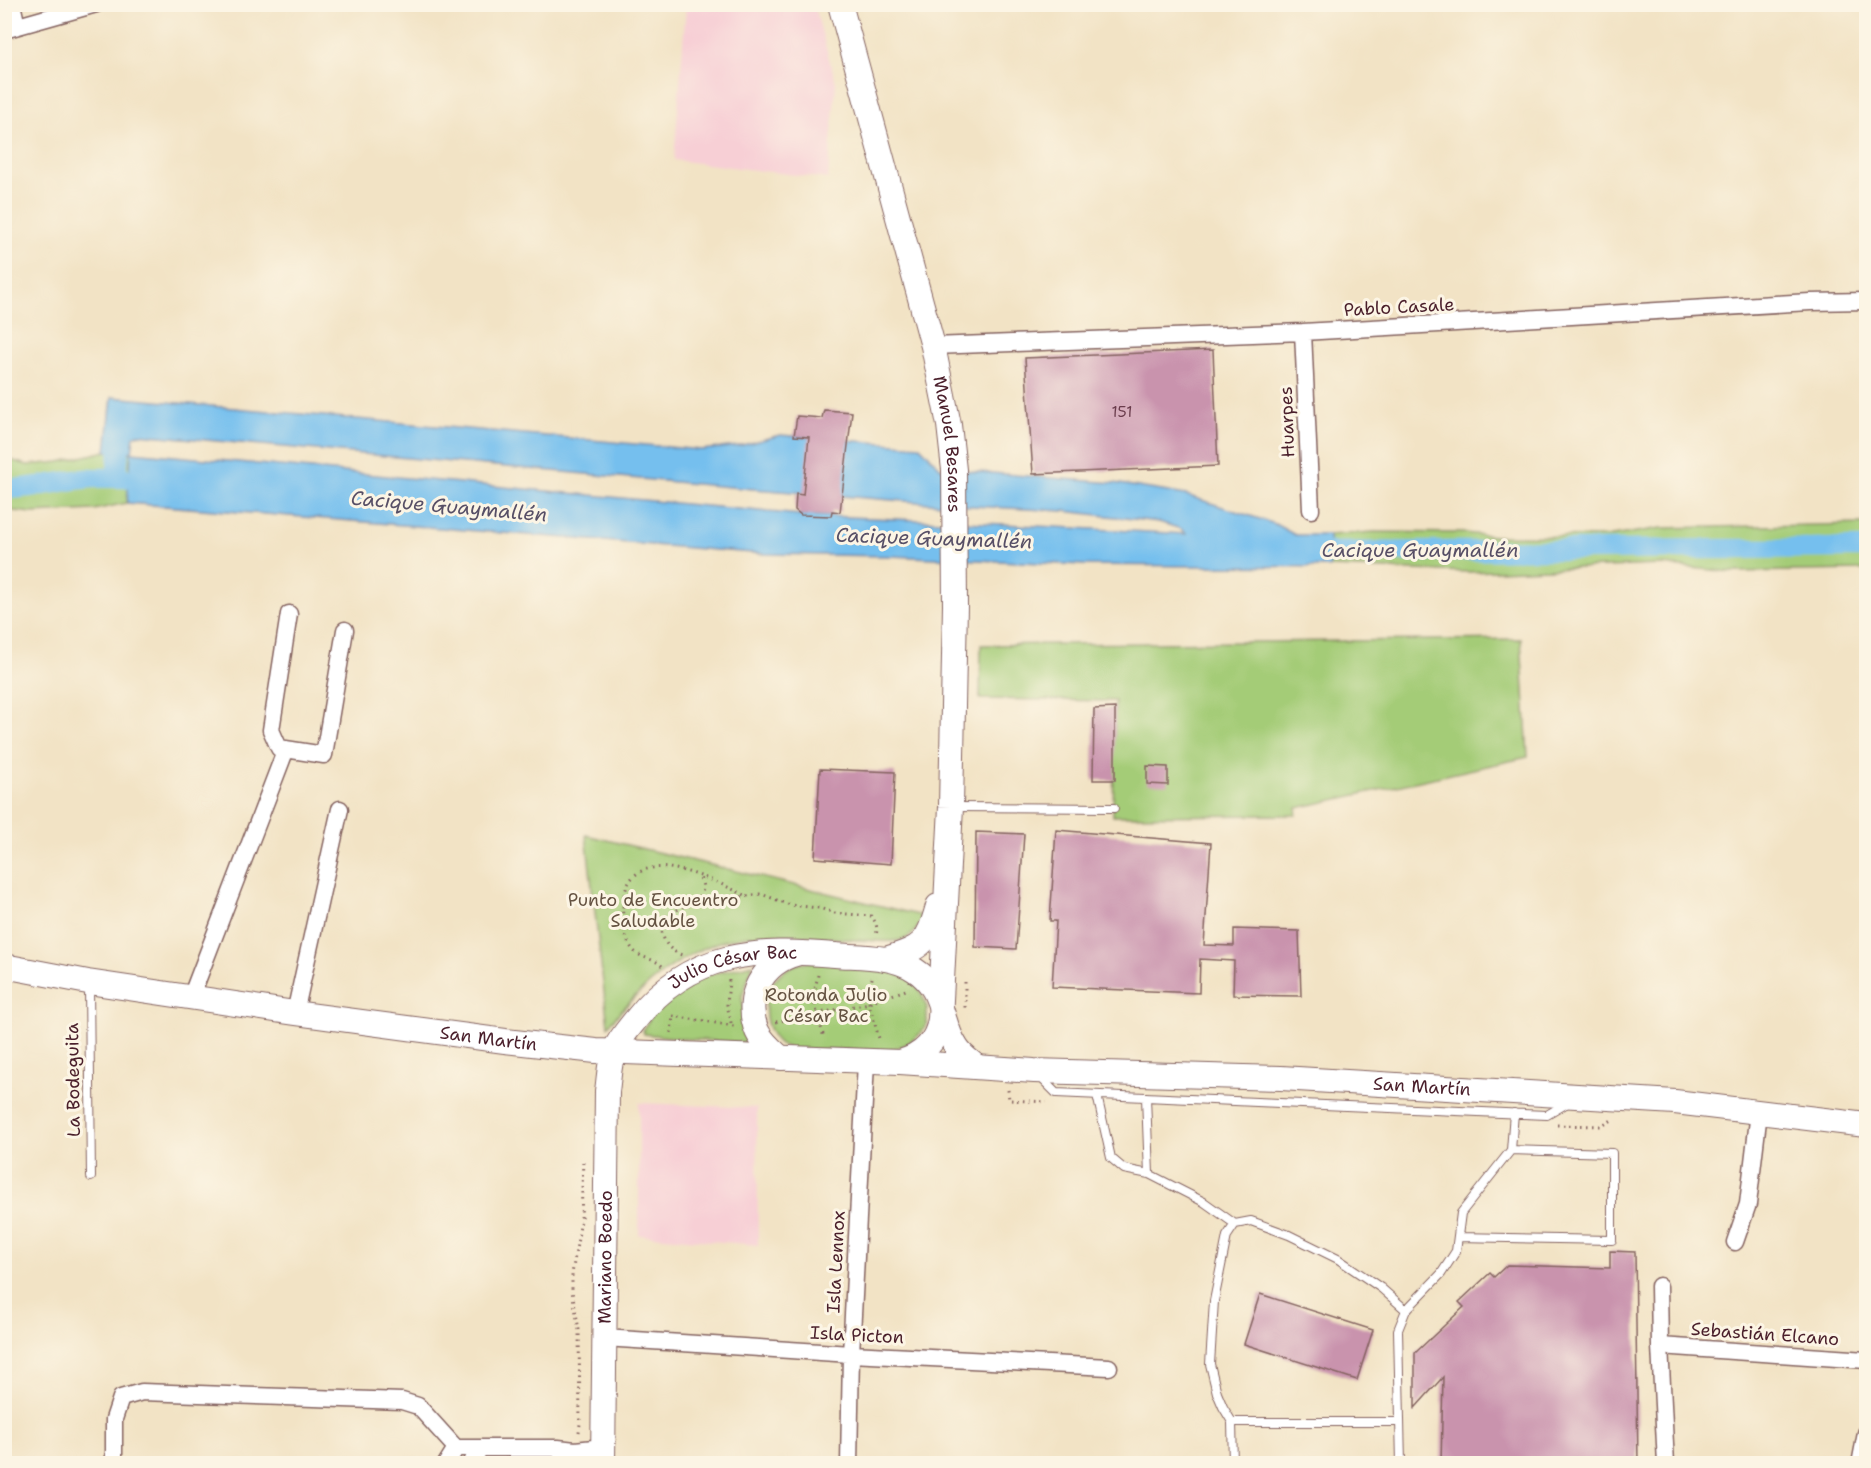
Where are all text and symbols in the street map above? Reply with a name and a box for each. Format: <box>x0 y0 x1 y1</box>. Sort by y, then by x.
street label: Pablo Casale <box>1343 292 1455 322</box>
street label: Manuel Besares <box>927 374 966 513</box>
street label: Huarpes <box>1274 386 1300 458</box>
house number: 151 <box>1112 402 1132 422</box>
water label: Cacique Guaymallén <box>350 484 548 528</box>
water label: Cacique Guaymallén <box>835 522 1033 554</box>
water label: Cacique Guaymallén <box>1322 537 1518 563</box>
park label: Punto de Encuentro Saludable <box>568 888 738 933</box>
street label: Julio César Bac <box>664 940 798 995</box>
park label: Rotonda Julio César Bac <box>765 983 887 1028</box>
street label: San Martín <box>438 1020 538 1056</box>
street label: La Bodeguita <box>60 1023 86 1137</box>
street label: San Martín <box>1372 1072 1471 1102</box>
street label: Mariano Boedo <box>593 1190 618 1324</box>
street label: Isla Lennox <box>821 1210 851 1314</box>
street label: Sebastián Elcano <box>1690 1317 1840 1351</box>
street label: Isla Picton <box>810 1321 904 1349</box>

